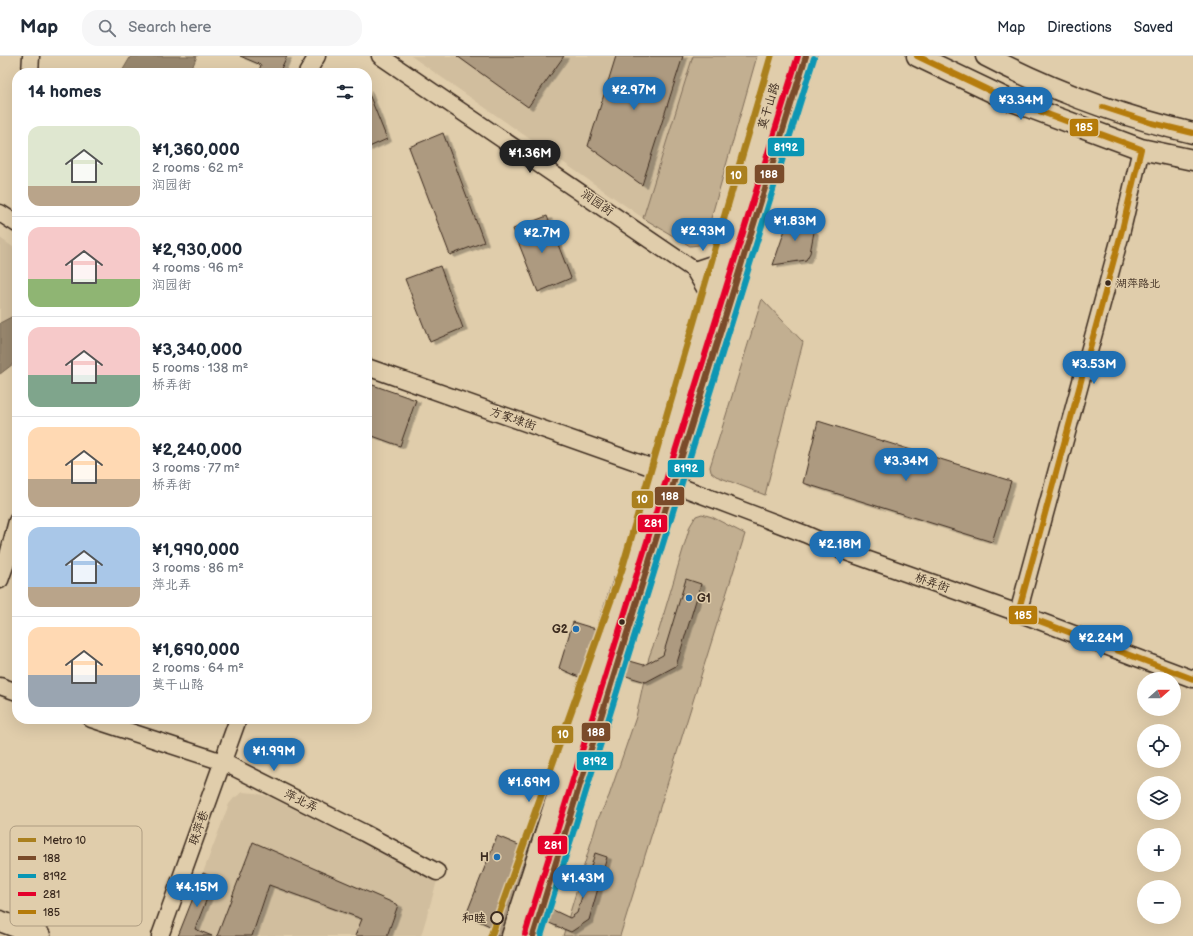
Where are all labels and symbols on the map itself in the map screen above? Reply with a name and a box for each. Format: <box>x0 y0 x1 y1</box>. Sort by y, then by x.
pin: ¥2.97M <box>601 77 667 111</box>
street label: 莫干山路 <box>755 81 783 131</box>
pin: ¥3.34M <box>988 87 1054 121</box>
line badge: 185 <box>1069 118 1099 137</box>
text: 185 <box>1075 121 1093 134</box>
line badge: 8192 <box>767 137 805 157</box>
pin: ¥1.36M <box>497 140 563 174</box>
text: 8192 <box>774 141 799 154</box>
line badge: 188 <box>754 164 785 184</box>
line badge: 10 <box>725 165 748 185</box>
text: 188 <box>760 168 778 181</box>
text: 10 <box>730 169 742 182</box>
street label: 润园街 <box>578 187 616 219</box>
pin: ¥1.83M <box>762 208 828 242</box>
pin: ¥2.93M <box>670 218 736 252</box>
pin: ¥2.7M <box>514 220 570 254</box>
place label: 湖萍路北 <box>1116 277 1160 290</box>
marker: 湖萍路北 <box>1103 278 1113 288</box>
pin: ¥3.53M <box>1061 351 1127 385</box>
street label: 方家埭街 <box>488 404 538 434</box>
pin: ¥3.34M <box>873 448 939 482</box>
line badge: 8192 <box>667 459 705 478</box>
text: 8192 <box>674 462 699 475</box>
line badge: 188 <box>654 486 685 506</box>
line badge: 10 <box>631 490 654 509</box>
text: 188 <box>661 490 679 503</box>
text: 10 <box>636 493 648 506</box>
line badge: 281 <box>637 514 668 533</box>
text: 281 <box>644 517 662 530</box>
pin: ¥2.18M <box>807 531 873 565</box>
street label: 桥弄街 <box>913 570 951 596</box>
place label: G1 <box>697 591 711 606</box>
marker: G1 <box>684 593 694 603</box>
line badge: 185 <box>1008 605 1038 625</box>
text: 185 <box>1014 609 1032 622</box>
unlabelled marker <box>617 617 627 627</box>
place label: G2 <box>552 622 569 637</box>
marker: G2 <box>571 624 581 634</box>
pin: ¥2.24M <box>1068 625 1134 659</box>
north arrow <box>1137 672 1181 716</box>
line badge: 188 <box>581 722 611 742</box>
line badge: 10 <box>551 725 574 744</box>
text: 188 <box>587 726 605 739</box>
text: 10 <box>557 728 569 741</box>
pin: ¥1.99M <box>241 738 307 772</box>
line badge: 8192 <box>576 751 614 771</box>
text: 8192 <box>583 755 608 768</box>
pin: ¥1.69M <box>496 769 562 803</box>
street label: 萍北弄 <box>282 786 320 816</box>
street label: 联萍巷 <box>186 809 212 847</box>
legend <box>10 826 142 926</box>
text: Metro 10 <box>43 834 87 847</box>
line badge: 281 <box>537 835 568 855</box>
text: 281 <box>544 839 562 852</box>
place label: H <box>480 850 489 865</box>
text: 188 <box>43 852 60 865</box>
marker: H <box>492 852 502 862</box>
pin: ¥1.43M <box>550 865 616 899</box>
text: 8192 <box>43 870 67 883</box>
pin: ¥4.15M <box>164 874 230 908</box>
text: 281 <box>43 888 60 901</box>
text: 185 <box>43 906 60 919</box>
place label: 和睦 <box>462 911 486 926</box>
marker: 和睦 <box>490 911 504 925</box>

